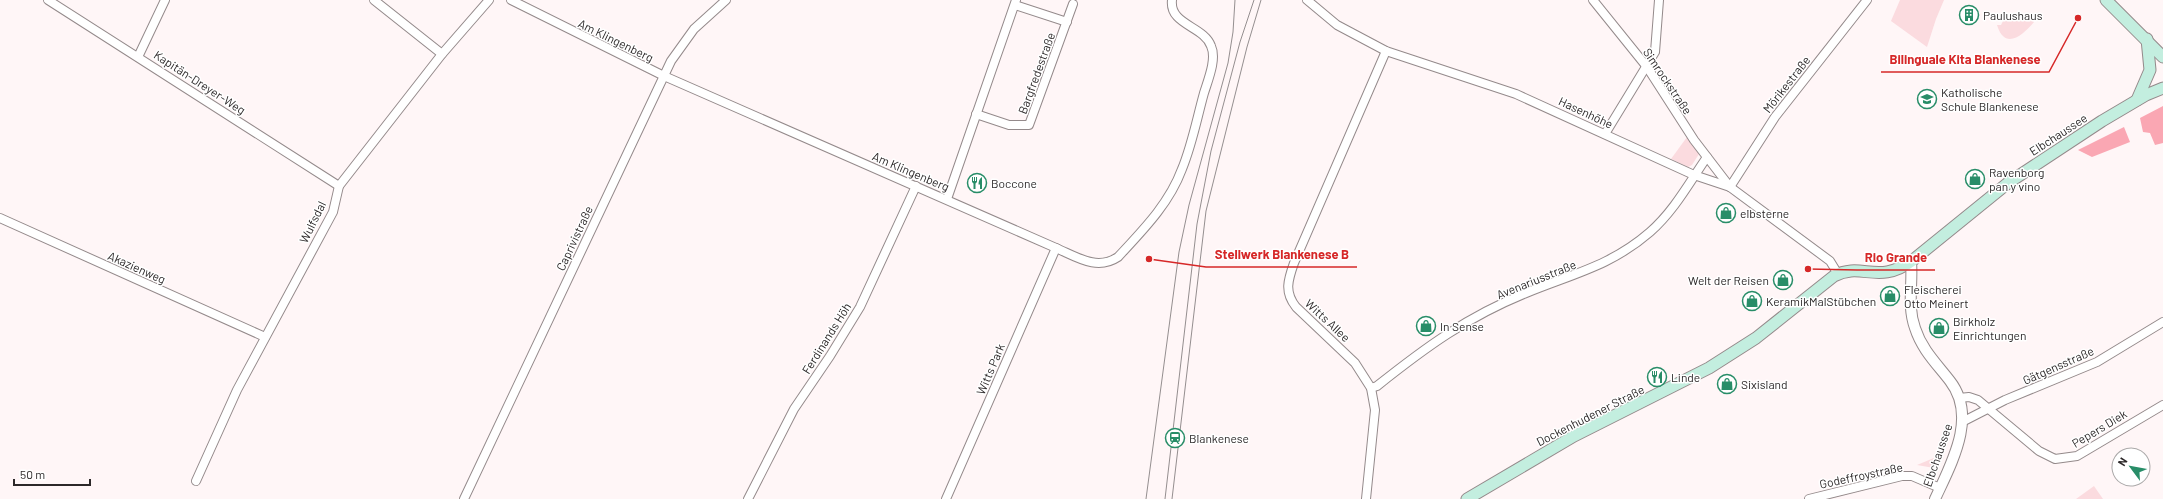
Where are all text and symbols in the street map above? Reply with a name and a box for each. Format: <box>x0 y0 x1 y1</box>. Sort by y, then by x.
building icon: Paulushaus <box>1958 4 1980 26</box>
place label: Paulushaus <box>1983 8 2043 22</box>
street label: Am Klingenberg <box>576 16 656 64</box>
street label: Bargfredestraße <box>1015 30 1057 116</box>
street label: Simrockstraße <box>1641 45 1695 117</box>
street label: Kapitän-Dreyer-Weg <box>152 47 248 117</box>
callout: Bilinguale Kita Blankenese <box>1881 47 2049 72</box>
text: Bilinguale Kita Blankenese <box>1889 51 2041 67</box>
street label: Mörikestraße <box>1759 53 1813 115</box>
place label: Katholische Schule Blankenese <box>1941 85 2039 113</box>
school or university icon: Katholische Schule Blankenese <box>1916 88 1938 110</box>
street label: Hasenhöhe <box>1557 93 1615 131</box>
street label: Elbchaussee <box>2027 110 2089 158</box>
street label: Am Klingenberg <box>871 149 951 193</box>
place label: Ravenborg pan y vino <box>1989 165 2044 193</box>
shop icon: Ravenborg pan y vino <box>1964 168 1986 190</box>
restaurant icon: Boccone <box>966 172 988 194</box>
place label: Boccone <box>991 176 1037 190</box>
street label: Wulfsdal <box>296 199 328 245</box>
shop icon: elbsterne <box>1715 202 1737 224</box>
street label: Caprivistraße <box>553 203 595 273</box>
place label: elbsterne <box>1740 206 1789 220</box>
callout: Stellwerk Blankenese B <box>1206 242 1357 267</box>
callout: Rio Grande <box>1857 245 1935 270</box>
text: Stellwerk Blankenese B <box>1215 246 1349 262</box>
street label: Akazienweg <box>106 248 168 286</box>
text: Rio Grande <box>1865 249 1927 265</box>
street label: Avenariusstraße <box>1494 257 1578 301</box>
shop icon: Welt der Reisen <box>1772 269 1794 291</box>
place label: Welt der Reisen <box>1688 273 1769 287</box>
place label: Fleischerei Otto Meinert <box>1904 282 1969 310</box>
shop icon: Fleischerei Otto Meinert <box>1879 285 1901 307</box>
shop icon: KeramikMalStübchen <box>1741 290 1763 312</box>
place label: KeramikMalStübchen <box>1766 294 1876 308</box>
street label: Witts Allee <box>1303 296 1353 344</box>
street label: Ferdinands Höh <box>799 300 853 376</box>
place label: Birkholz Einrichtungen <box>1953 314 2026 342</box>
shop icon: In Sense <box>1415 315 1437 337</box>
shop icon: Birkholz Einrichtungen <box>1928 317 1950 339</box>
place label: In Sense <box>1440 319 1484 333</box>
street label: Witts Park <box>973 341 1007 397</box>
street label: Gätgensstraße <box>2020 343 2096 387</box>
restaurant icon: Linde <box>1646 366 1668 388</box>
place label: Linde <box>1671 370 1700 384</box>
shop icon: Sixisland <box>1716 373 1738 395</box>
place label: Sixisland <box>1741 377 1787 391</box>
street label: Dockenhudener Straße <box>1534 382 1646 448</box>
street label: Pepers Diek <box>2069 406 2129 450</box>
street label: Elbchaussee <box>1920 422 1954 488</box>
station icon: Blankenese <box>1164 427 1186 449</box>
place label: Blankenese <box>1189 431 1249 445</box>
north arrow <box>2111 447 2151 487</box>
text: N <box>2115 455 2130 468</box>
street label: Godeffroystraße <box>1818 459 1904 491</box>
scale bar <box>14 461 90 487</box>
text: 50 m <box>20 467 45 481</box>

